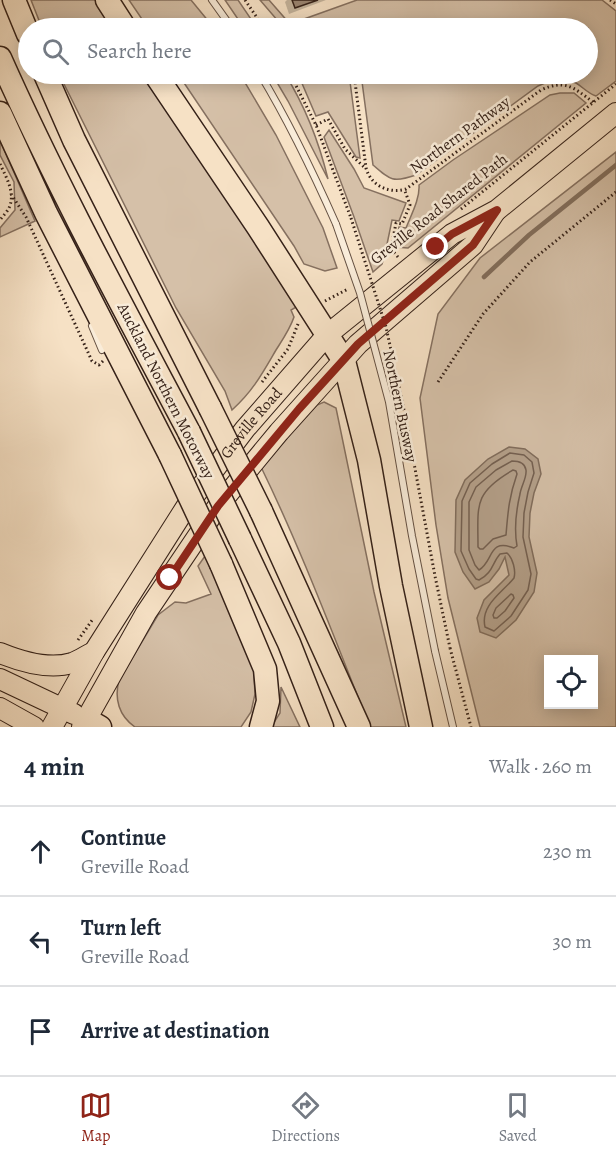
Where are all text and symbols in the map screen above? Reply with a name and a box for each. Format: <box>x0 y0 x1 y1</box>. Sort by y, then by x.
search box <box>18 18 598 84</box>
icon: search <box>39 35 72 68</box>
text: Search here <box>87 36 192 66</box>
street label: Northern Pathway <box>405 91 515 179</box>
street label: Greville Road Shared Path <box>366 148 513 270</box>
route end <box>422 233 448 259</box>
street label: Auckland Northern Motorway <box>112 298 220 484</box>
street label: Northern Busway <box>377 348 423 465</box>
street label: Greville Road <box>215 382 288 463</box>
route start <box>156 564 182 590</box>
map controls <box>544 655 598 709</box>
button: locate <box>544 655 598 709</box>
text: 4 min <box>24 749 85 784</box>
text: Walk · 260 m <box>489 753 592 780</box>
text: Continue <box>81 823 166 853</box>
icon: ahead <box>24 835 57 868</box>
text: 230 m <box>543 838 592 865</box>
text: Greville Road <box>81 853 189 880</box>
text: Turn left <box>81 913 161 943</box>
icon: left <box>24 925 57 958</box>
text: 30 m <box>552 928 592 955</box>
text: Greville Road <box>81 943 189 970</box>
icon: arrive <box>24 1015 57 1048</box>
text: Arrive at destination <box>81 1016 270 1046</box>
tab: Map <box>79 1089 112 1147</box>
tab: Directions <box>271 1089 340 1147</box>
tab: Saved <box>499 1089 537 1147</box>

